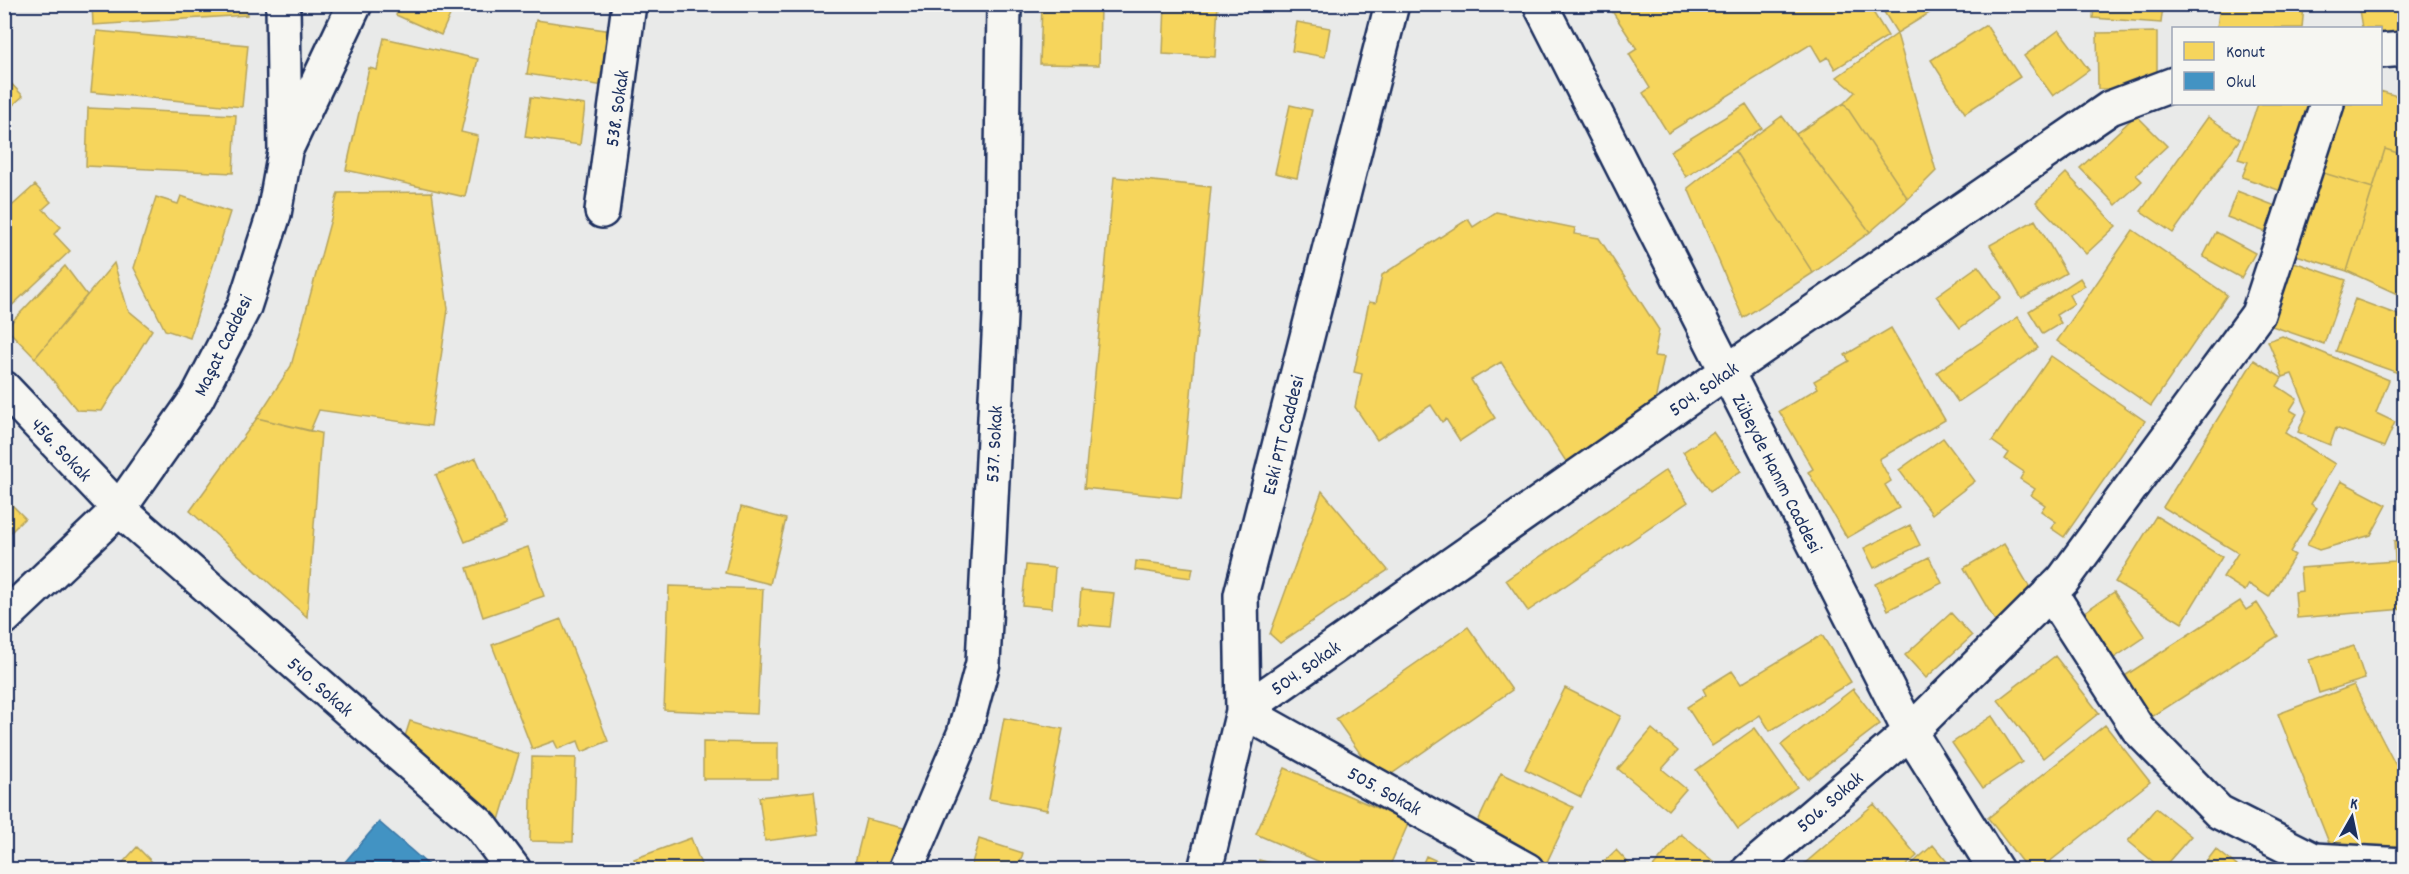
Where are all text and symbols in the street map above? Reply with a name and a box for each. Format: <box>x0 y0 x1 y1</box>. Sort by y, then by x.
legend <box>2172 27 2382 105</box>
text: Konut <box>2226 41 2265 66</box>
street label: 538. Sokak <box>600 68 638 149</box>
text: Okul <box>2226 71 2256 96</box>
street label: Maşat Caddesi <box>188 290 262 402</box>
street label: 504. Sokak <box>1664 356 1745 425</box>
street label: Eski PTT Caddesi <box>1257 373 1313 499</box>
street label: Zübeyde Hanım Caddesi <box>1723 390 1828 559</box>
street label: 537. Sokak <box>980 405 1012 483</box>
street label: 456. Sokak <box>23 413 97 489</box>
street label: 504. Sokak <box>1266 635 1347 704</box>
street label: 540. Sokak <box>280 651 358 725</box>
street label: 505. Sokak <box>1341 761 1426 824</box>
street label: 506. Sokak <box>1791 766 1871 841</box>
north arrow <box>2322 787 2382 847</box>
text: K <box>2348 793 2360 817</box>

